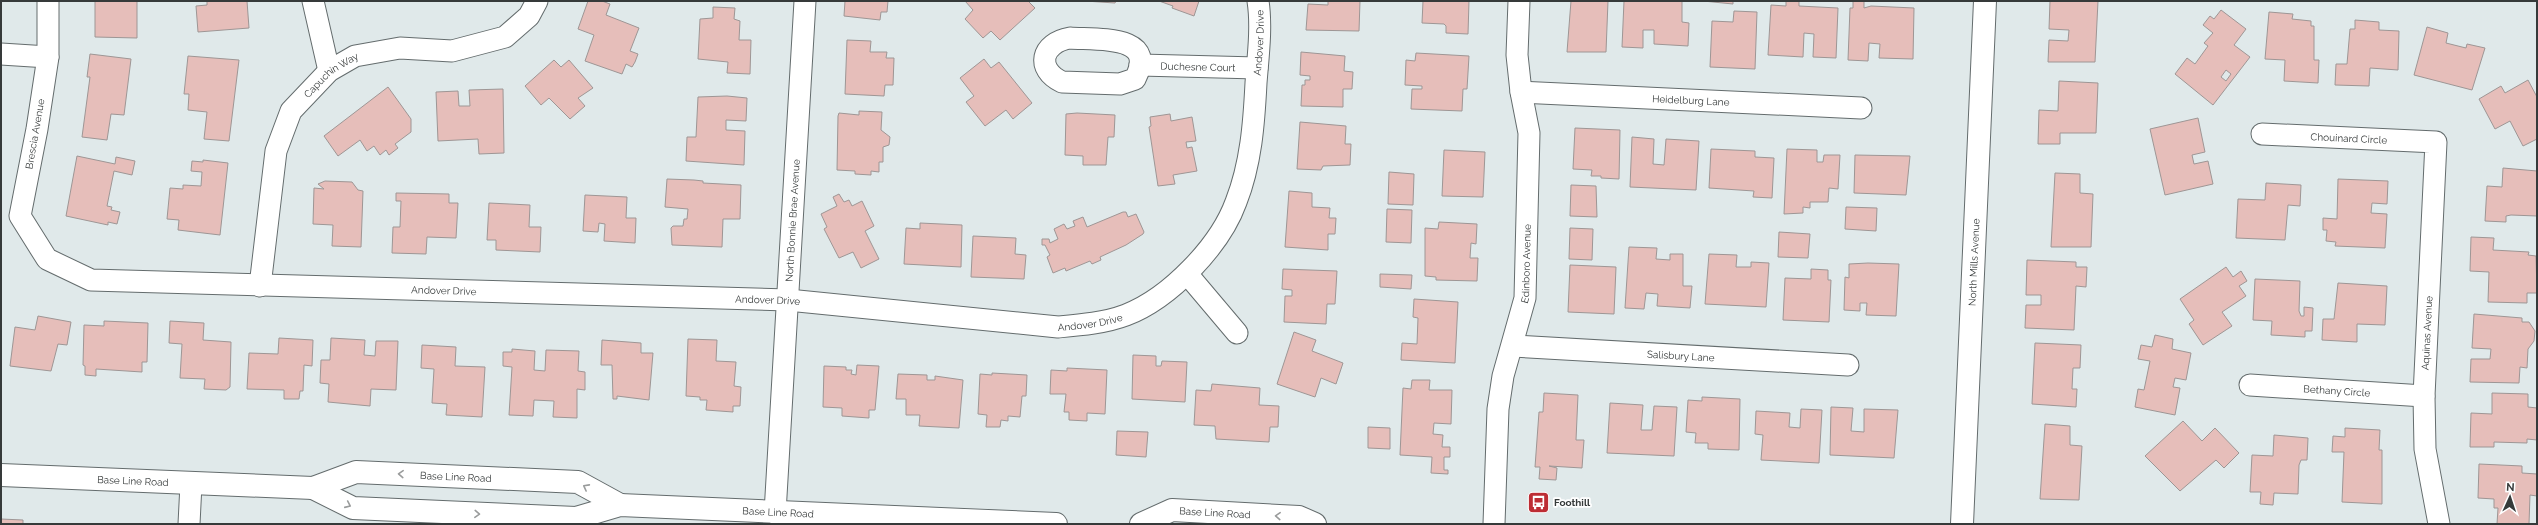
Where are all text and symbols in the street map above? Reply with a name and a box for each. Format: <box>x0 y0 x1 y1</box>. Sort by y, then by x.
street label: Andover Drive <box>1251 9 1265 76</box>
street label: Capuchin Way <box>301 50 360 100</box>
street label: Duchesne Court <box>1160 60 1236 73</box>
street label: Heidelburg Lane <box>1652 93 1730 107</box>
street label: Brescia Avenue <box>23 98 47 170</box>
street label: Chouinard Circle <box>2310 131 2388 145</box>
street label: North Bonnie Brae Avenue <box>783 159 801 282</box>
street label: North Mills Avenue <box>1966 218 1981 306</box>
street label: Edinboro Avenue <box>1518 224 1532 304</box>
street label: Andover Drive <box>411 284 477 297</box>
street label: Andover Drive <box>735 293 801 307</box>
street label: Aquinas Avenue <box>2420 295 2434 370</box>
street label: Andover Drive <box>1057 311 1124 333</box>
street label: Salisbury Lane <box>1647 348 1715 363</box>
street label: Bethany Circle <box>2303 383 2371 398</box>
street label: Base Line Road <box>420 469 492 484</box>
one-way arrow <box>398 470 404 479</box>
street label: Base Line Road <box>97 474 169 487</box>
north arrow <box>2490 477 2530 517</box>
text: N <box>2506 481 2515 494</box>
one-way arrow <box>583 484 590 491</box>
bus stop icon: Foothill <box>1526 489 1552 515</box>
place label: Foothill <box>1554 497 1591 508</box>
one-way arrow <box>343 500 351 508</box>
street label: Base Line Road <box>742 505 814 519</box>
street label: Base Line Road <box>1179 505 1251 520</box>
one-way arrow <box>474 509 480 518</box>
one-way arrow <box>1275 511 1281 520</box>

